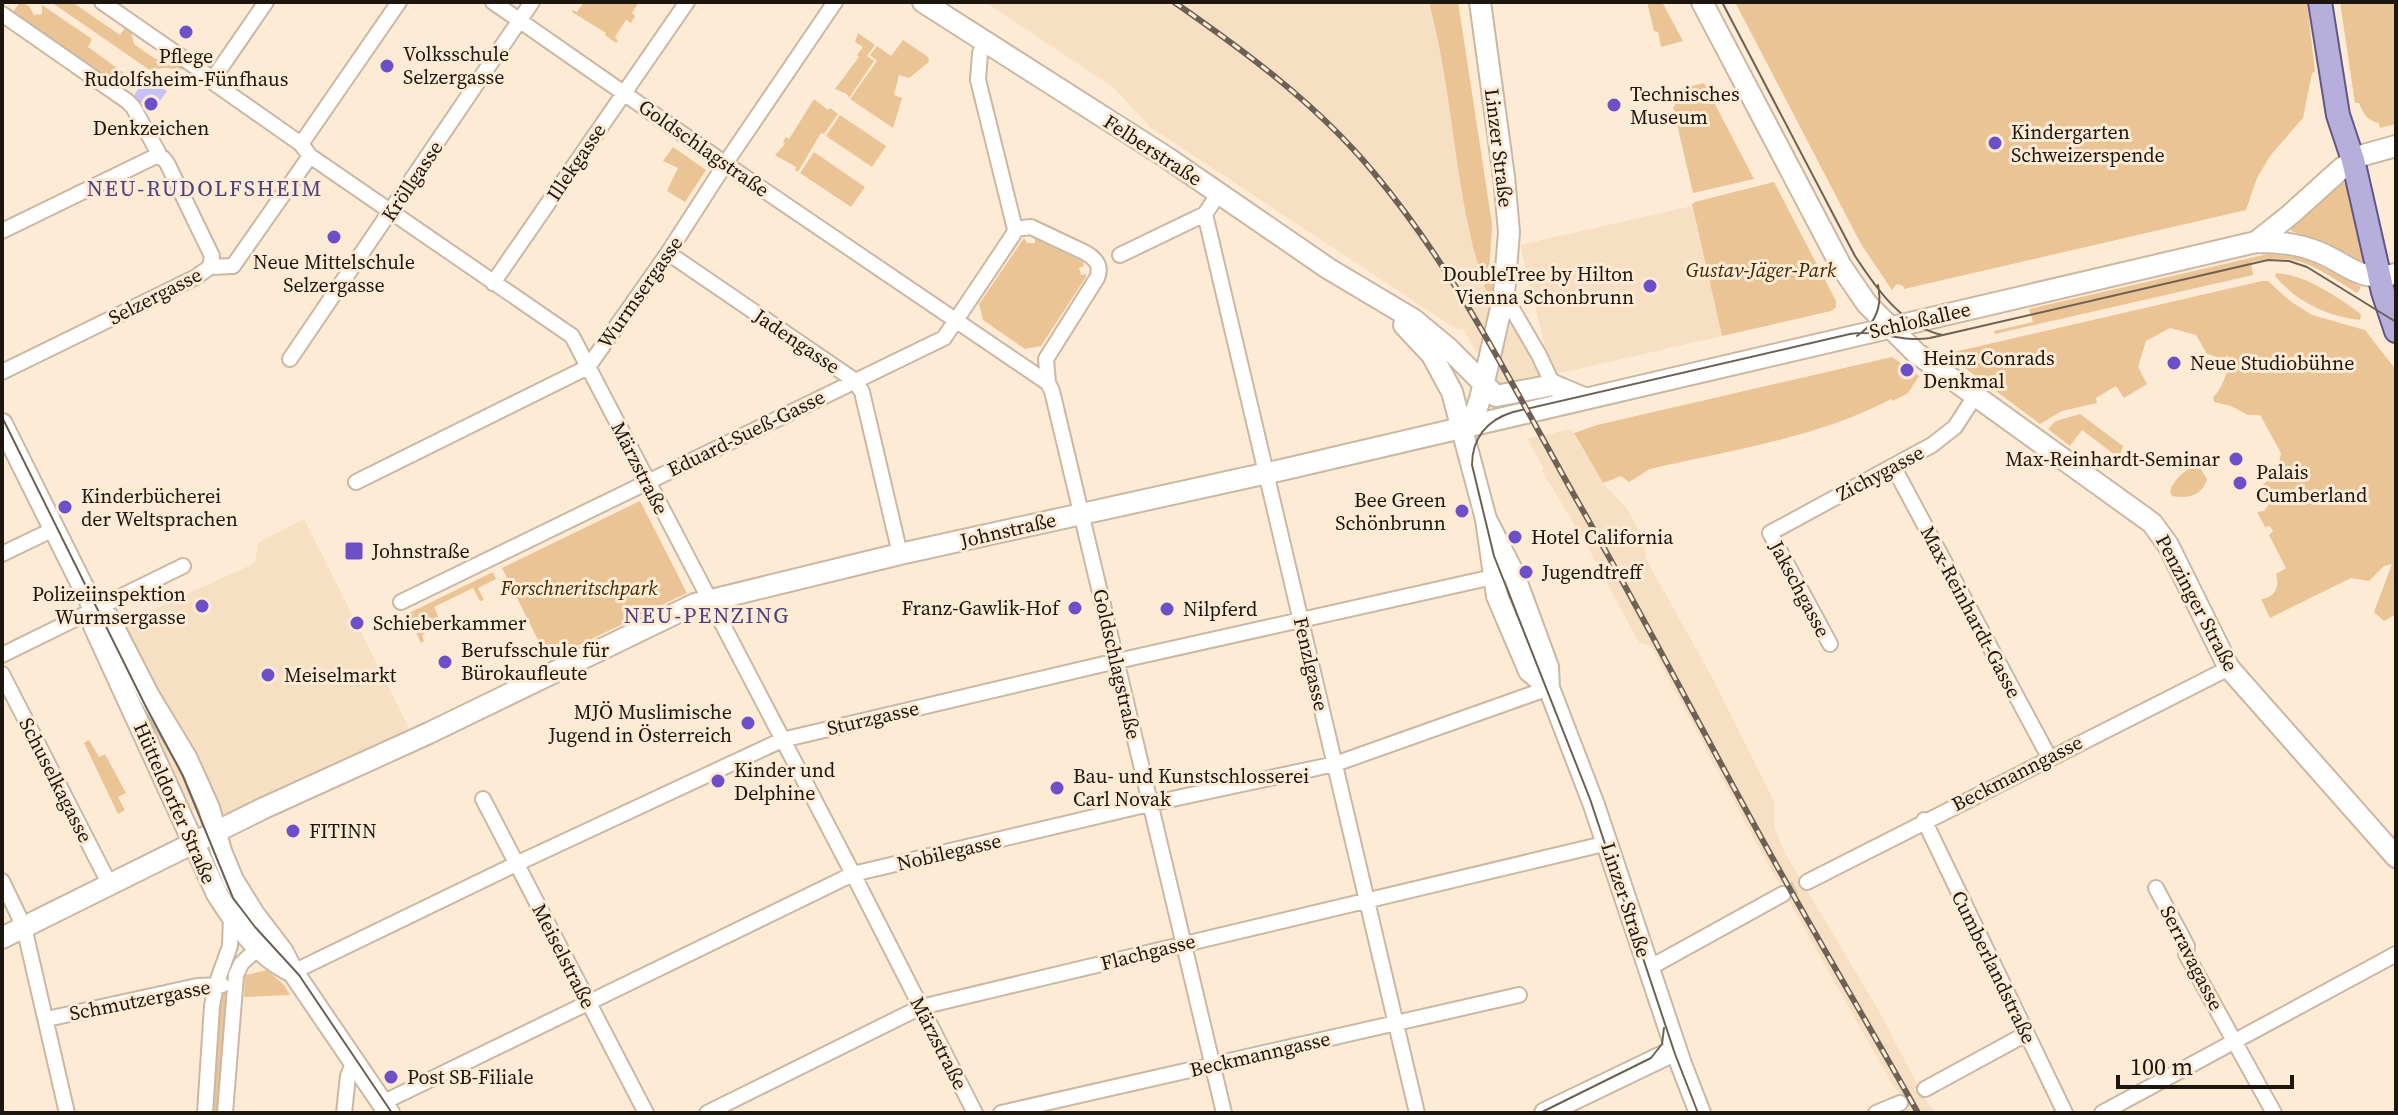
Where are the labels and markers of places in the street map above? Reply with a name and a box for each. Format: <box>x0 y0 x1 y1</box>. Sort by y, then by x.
marker: Pflege Rudolfsheim-Fünfhaus <box>177 23 195 41</box>
place label: Volksschule Selzergasse <box>403 40 509 91</box>
place label: Pflege Rudolfsheim-Fünfhaus <box>84 42 288 93</box>
marker: Volksschule Selzergasse <box>378 57 396 75</box>
place label: Technisches Museum <box>1630 80 1740 131</box>
marker: Denkzeichen <box>142 95 160 113</box>
marker: Technisches Museum <box>1605 96 1623 114</box>
place label: Denkzeichen <box>93 114 209 142</box>
place label: Kindergarten Schweizerspende <box>2011 118 2165 169</box>
marker: Kindergarten Schweizerspende <box>1986 134 2004 152</box>
marker: Neue Mittelschule Selzergasse <box>325 228 343 246</box>
place label: Neue Mittelschule Selzergasse <box>253 248 415 299</box>
place label: DoubleTree by Hilton Vienna Schonbrunn <box>1443 260 1634 311</box>
marker: DoubleTree by Hilton Vienna Schonbrunn <box>1641 277 1659 295</box>
place label: Heinz Conrads Denkmal <box>1923 344 2055 395</box>
place label: Neue Studiobühne <box>2190 349 2354 377</box>
marker: Neue Studiobühne <box>2165 354 2183 372</box>
marker: Heinz Conrads Denkmal <box>1898 361 1916 379</box>
place label: Max-Reinhardt-Seminar <box>2005 445 2221 473</box>
marker: Max-Reinhardt-Seminar <box>2227 450 2245 468</box>
place label: Palais Cumberland <box>2256 458 2368 509</box>
marker: Palais Cumberland <box>2231 474 2249 492</box>
place label: Kinderbücherei der Weltsprachen <box>81 482 238 533</box>
place label: Bee Green Schönbrunn <box>1335 486 1446 537</box>
marker: Kinderbücherei der Weltsprachen <box>56 498 74 516</box>
marker: Bee Green Schönbrunn <box>1453 502 1471 520</box>
place label: Hotel California <box>1531 523 1674 551</box>
marker: Hotel California <box>1506 528 1524 546</box>
place label: Johnstraße <box>371 537 470 565</box>
marker: Johnstraße <box>343 540 365 562</box>
place label: Jugendtreff <box>1541 558 1644 586</box>
marker: Jugendtreff <box>1517 563 1535 581</box>
place label: Polizeiinspektion Wurmsergasse <box>32 580 186 631</box>
place label: Franz-Gawlik-Hof <box>901 594 1061 622</box>
place label: Nilpferd <box>1183 595 1258 623</box>
marker: Polizeiinspektion Wurmsergasse <box>193 597 211 615</box>
marker: Franz-Gawlik-Hof <box>1066 599 1084 617</box>
marker: Nilpferd <box>1158 600 1176 618</box>
place label: Schieberkammer <box>373 609 527 637</box>
marker: Schieberkammer <box>348 614 366 632</box>
place label: Berufsschule für Bürokaufleute <box>461 636 610 687</box>
marker: Berufsschule für Bürokaufleute <box>436 653 454 671</box>
place label: Meiselmarkt <box>284 661 397 689</box>
marker: Meiselmarkt <box>259 666 277 684</box>
place label: MJÖ Muslimische Jugend in Österreich <box>547 698 732 749</box>
marker: MJÖ Muslimische Jugend in Österreich <box>739 714 757 732</box>
place label: Kinder und Delphine <box>734 756 836 807</box>
place label: Bau- und Kunstschlosserei Carl Novak <box>1073 762 1309 813</box>
marker: Kinder und Delphine <box>709 772 727 790</box>
marker: Bau- und Kunstschlosserei Carl Novak <box>1048 779 1066 797</box>
place label: FITINN <box>309 817 377 845</box>
marker: FITINN <box>284 822 302 840</box>
place label: Post SB-Filiale <box>407 1063 534 1091</box>
marker: Post SB-Filiale <box>382 1068 400 1086</box>

